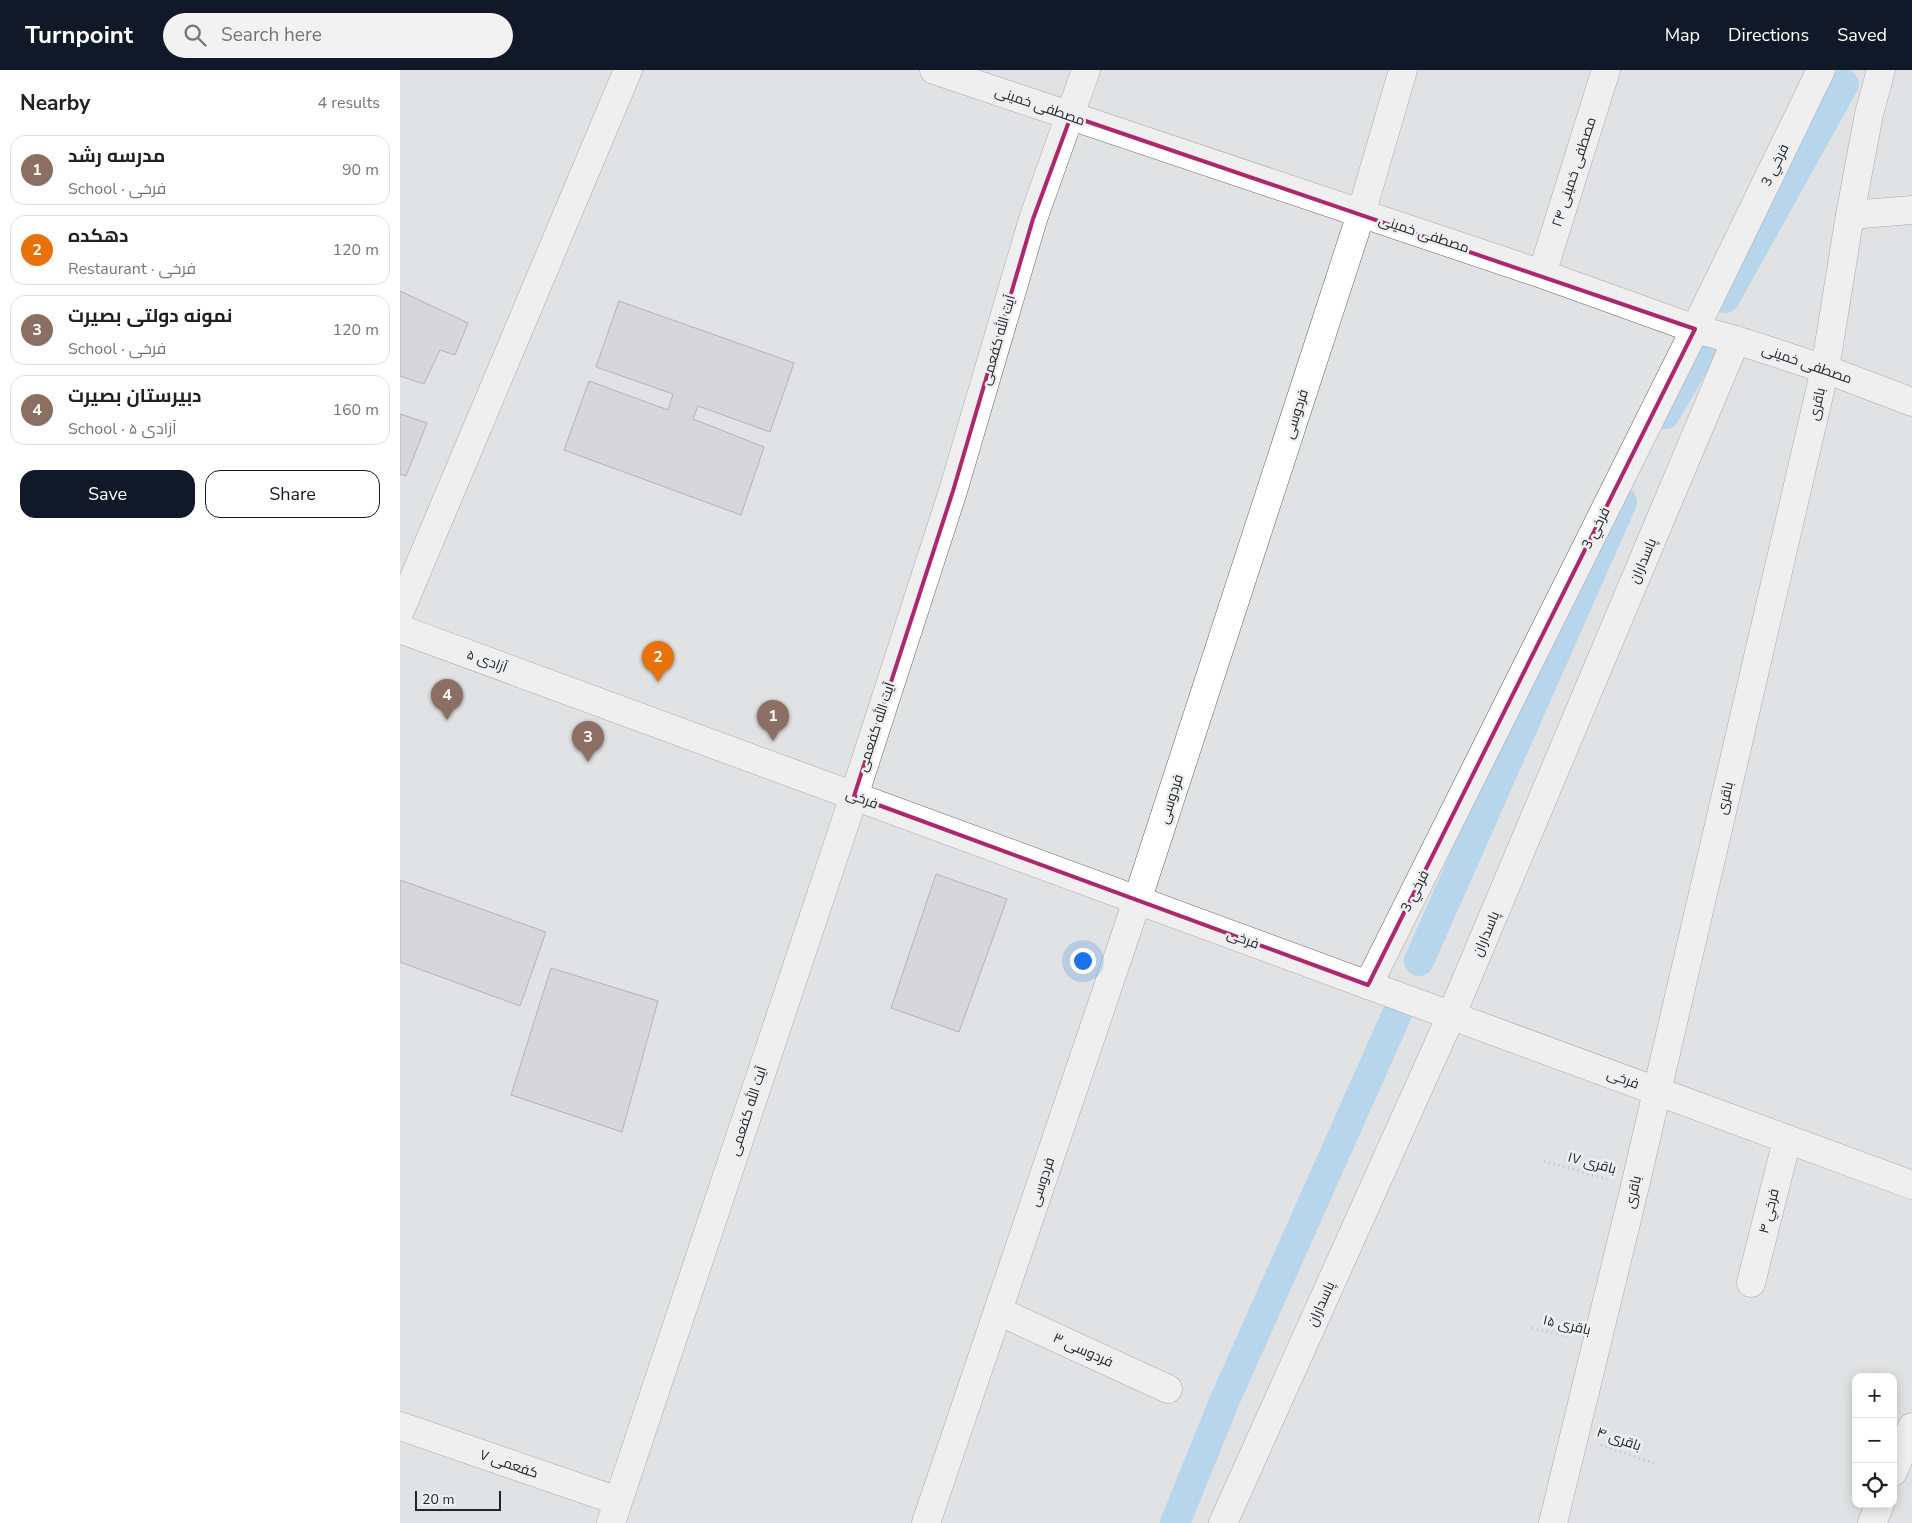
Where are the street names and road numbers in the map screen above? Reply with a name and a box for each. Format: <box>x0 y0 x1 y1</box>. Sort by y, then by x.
street label: مصطفی خمینی <box>992 82 1088 130</box>
street label: مصطفی خمینی ۲۴ <box>1547 115 1601 229</box>
street label: فرخي 3 <box>1757 141 1795 190</box>
street label: مصطفی خمینی <box>1376 210 1472 258</box>
street label: آیت الله کفعمی <box>976 292 1020 387</box>
street label: مصطفی خمینی <box>1759 340 1855 388</box>
street label: باقری <box>1804 386 1830 422</box>
street label: فردوسی <box>1279 387 1313 441</box>
street label: فرخي 3 <box>1577 504 1616 553</box>
street label: پاسداران <box>1625 535 1661 587</box>
street label: آزادی ۵ <box>464 645 510 677</box>
street label: آیت الله کفعمی <box>853 680 899 774</box>
street label: فردوسی <box>1154 772 1188 826</box>
street label: باقری <box>1712 780 1738 816</box>
street label: فرخی <box>843 784 881 814</box>
street label: فرخي 3 <box>1396 867 1435 916</box>
street label: پاسداران <box>1468 908 1504 960</box>
street label: فرخی <box>1224 924 1262 954</box>
street label: آیت الله کفعمی <box>725 1064 771 1158</box>
street label: فرخی <box>1604 1064 1642 1094</box>
street label: باقری ۱۷ <box>1565 1147 1619 1179</box>
street label: فردوسی <box>1025 1155 1059 1209</box>
street label: باقری <box>1620 1174 1646 1210</box>
street label: فرخي ۴ <box>1754 1187 1786 1236</box>
street label: پاسداران <box>1303 1278 1339 1330</box>
street label: باقری ۱۵ <box>1541 1310 1593 1340</box>
street label: فردوسی ۳ <box>1050 1328 1116 1372</box>
street label: باقری ۴ <box>1594 1423 1644 1455</box>
street label: کفعمی ۷ <box>477 1445 541 1483</box>

